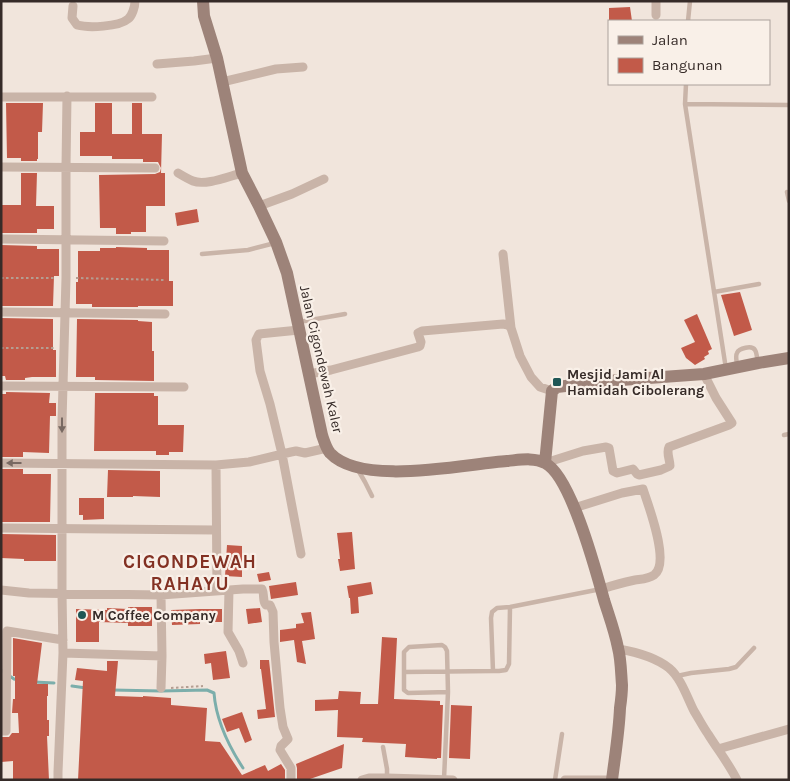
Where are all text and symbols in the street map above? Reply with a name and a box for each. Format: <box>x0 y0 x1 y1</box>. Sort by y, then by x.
legend <box>608 20 770 85</box>
text: Jalan <box>652 31 688 49</box>
text: Bangunan <box>652 56 723 74</box>
street label: Jalan Cigondewah Kaler <box>296 284 346 435</box>
place label: Mesjid Jami Al Hamidah Cibolerang <box>567 366 704 399</box>
marker: Mesjid Jami Al Hamidah Cibolerang <box>551 376 563 388</box>
one-way arrow <box>58 417 66 433</box>
one-way arrow <box>6 459 22 467</box>
district label: CIGONDEWAH RAHAYU <box>123 551 257 595</box>
place label: M Coffee Company <box>92 607 216 624</box>
marker: M Coffee Company <box>76 609 88 621</box>

